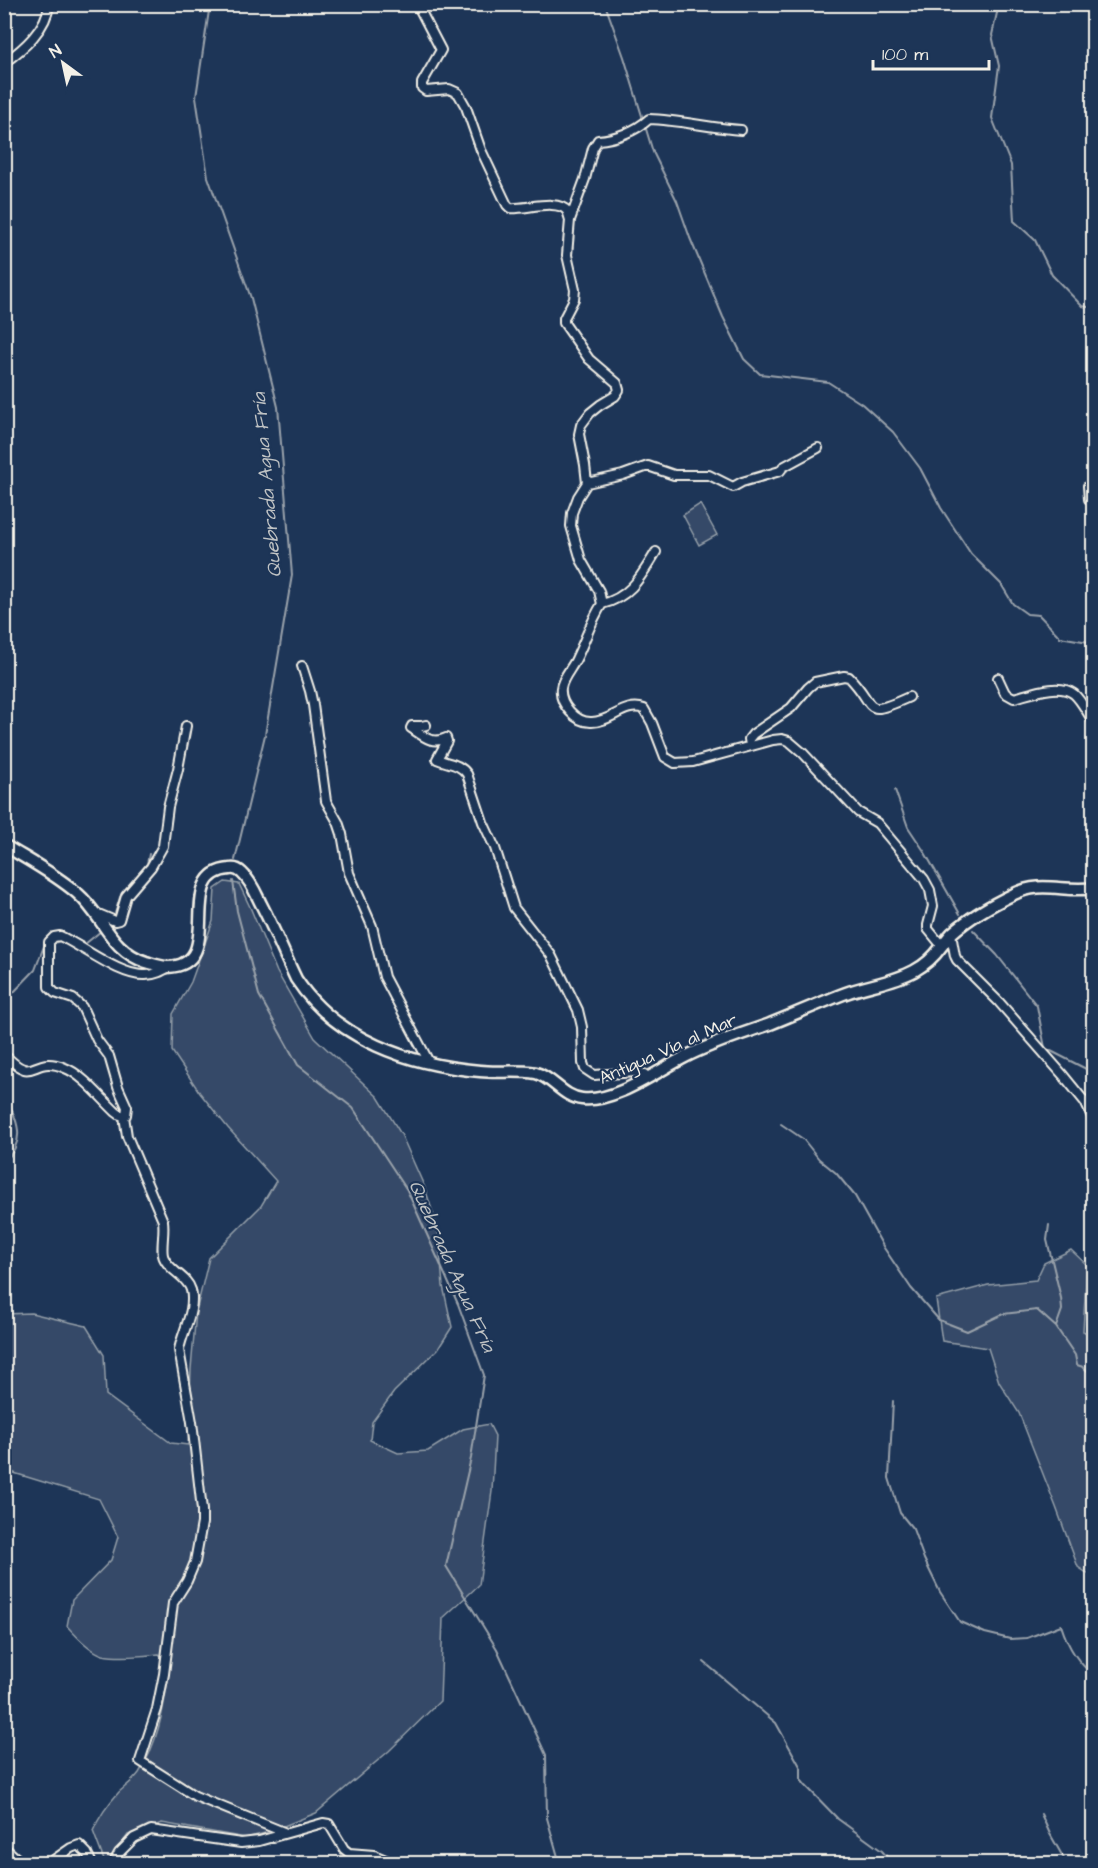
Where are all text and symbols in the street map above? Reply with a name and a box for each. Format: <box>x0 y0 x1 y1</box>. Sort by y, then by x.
north arrow <box>33 33 93 93</box>
scale bar <box>873 33 988 71</box>
text: N <box>45 39 66 63</box>
text: 100 m <box>882 42 928 67</box>
water label: Quebrada Agua Fría <box>245 390 290 579</box>
street label: Antigua Vía al Mar <box>595 1007 742 1092</box>
water label: Quebrada Agua Fría <box>401 1175 503 1358</box>

